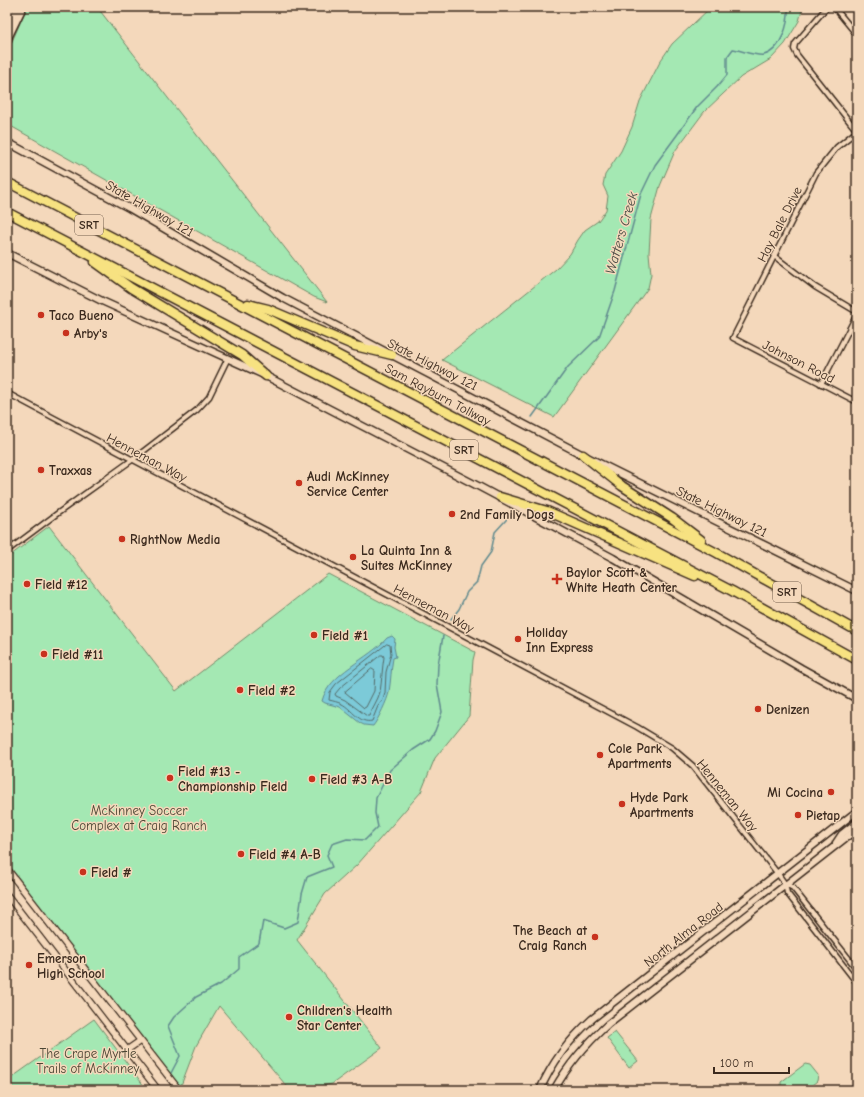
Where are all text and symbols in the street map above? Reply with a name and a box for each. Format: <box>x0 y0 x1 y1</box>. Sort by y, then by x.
street label: State Highway 121 <box>103 177 196 240</box>
street label: Hay Bale Drive <box>754 184 805 264</box>
water label: Watters Creek <box>602 190 641 276</box>
road number: SRT <box>75 215 103 235</box>
place label: Taco Bueno <box>49 308 114 323</box>
marker: Taco Bueno <box>36 310 46 320</box>
place label: Arby's <box>74 326 108 341</box>
marker: Arby's <box>61 328 71 338</box>
street label: State Highway 121 <box>385 335 480 394</box>
street label: Johnson Road <box>760 337 837 386</box>
street label: Sam Rayburn Tollway <box>382 360 493 429</box>
street label: Henneman Way <box>104 430 190 485</box>
road number: SRT <box>450 440 478 460</box>
place label: Traxxas <box>49 463 92 478</box>
marker: Traxxas <box>36 465 46 475</box>
place label: Audi McKinney Service Center <box>307 469 389 499</box>
marker: Audi McKinney Service Center <box>294 478 304 488</box>
street label: State Highway 121 <box>674 483 770 540</box>
place label: 2nd Family Dogs <box>460 507 554 522</box>
marker: 2nd Family Dogs <box>447 509 457 519</box>
place label: RightNow Media <box>130 532 220 547</box>
marker: RightNow Media <box>117 534 127 544</box>
place label: La Quinta Inn & Suites McKinney <box>361 543 452 573</box>
marker: La Quinta Inn & Suites McKinney <box>348 552 358 562</box>
place label: Baylor Scott & White Heath Center <box>566 565 678 595</box>
marker: Baylor Scott & White Heath Center <box>551 573 563 585</box>
place label: Field #12 <box>35 577 87 592</box>
marker: Field #12 <box>22 579 32 589</box>
street label: Henneman Way <box>391 581 477 636</box>
road number: SRT <box>773 582 801 602</box>
place label: Holiday Inn Express <box>526 625 594 655</box>
place label: Field #1 <box>322 628 368 643</box>
marker: Field #1 <box>309 630 319 640</box>
marker: Holiday Inn Express <box>513 634 523 644</box>
place label: Field #11 <box>52 647 103 662</box>
marker: Field #11 <box>39 649 49 659</box>
place label: Field #2 <box>248 683 295 698</box>
marker: Field #2 <box>235 685 245 695</box>
place label: Denizen <box>766 702 810 717</box>
marker: Denizen <box>753 704 763 714</box>
place label: Cole Park Apartments <box>608 741 672 771</box>
marker: Cole Park Apartments <box>595 750 605 760</box>
street label: Henneman Way <box>694 756 761 835</box>
place label: Field #13 - Championship Field <box>178 764 287 794</box>
place label: Field #3 A-B <box>320 772 392 787</box>
marker: Field #13 - Championship Field <box>165 773 175 783</box>
marker: Field #3 A-B <box>307 774 317 784</box>
place label: Mi Cocina <box>767 785 823 800</box>
marker: Mi Cocina <box>826 787 836 797</box>
place label: Hyde Park Apartments <box>630 790 694 820</box>
marker: Hyde Park Apartments <box>617 799 627 809</box>
park label: McKinney Soccer Complex at Craig Ranch <box>71 803 207 833</box>
place label: Pietap <box>806 808 840 823</box>
marker: Pietap <box>793 810 803 820</box>
place label: Field #4 A-B <box>249 847 321 862</box>
marker: Field #4 A-B <box>236 849 246 859</box>
place label: Field # <box>91 865 132 880</box>
marker: Field # <box>78 867 88 877</box>
street label: North Alma Road <box>641 899 726 970</box>
place label: The Beach at Craig Ranch <box>513 923 588 953</box>
marker: The Beach at Craig Ranch <box>590 932 600 942</box>
place label: Emerson High School <box>37 951 105 981</box>
marker: Emerson High School <box>24 960 34 970</box>
place label: Children's Health Star Center <box>297 1003 392 1033</box>
marker: Children's Health Star Center <box>284 1012 294 1022</box>
park label: The Crape Myrtle Trails of McKinney <box>37 1046 140 1076</box>
scale bar <box>714 1049 789 1075</box>
text: 100 m <box>720 1056 753 1070</box>

